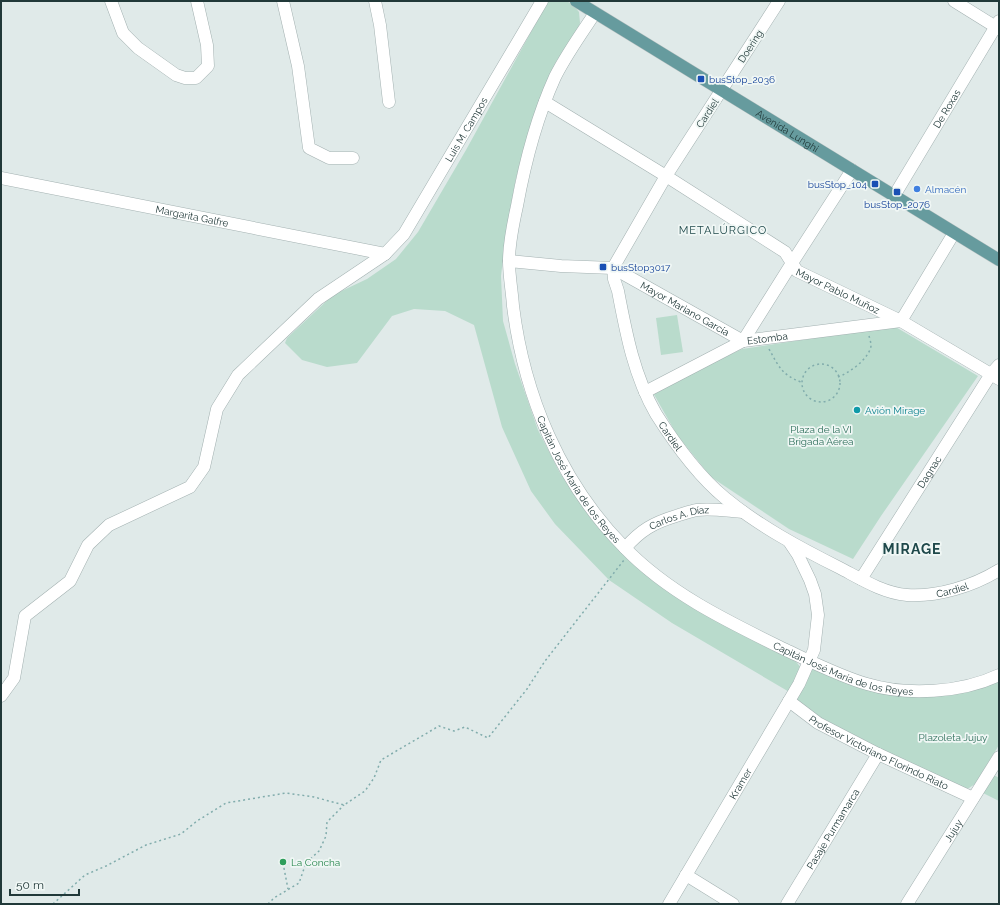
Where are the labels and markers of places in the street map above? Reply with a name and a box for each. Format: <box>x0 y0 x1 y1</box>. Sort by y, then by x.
marker: busStop_2036 <box>696 74 706 84</box>
place label: busStop_2036 <box>709 74 775 85</box>
place label: busStop_104 <box>808 179 868 190</box>
marker: busStop_104 <box>870 179 880 189</box>
marker: Almacén <box>912 184 922 194</box>
place label: Almacén <box>925 184 966 195</box>
marker: busStop_2076 <box>892 187 902 197</box>
place label: busStop_2076 <box>864 199 930 210</box>
marker: busStop3017 <box>598 262 608 272</box>
place label: busStop3017 <box>611 262 671 273</box>
marker: Avión Mirage <box>852 405 862 415</box>
place label: Avión Mirage <box>865 405 925 416</box>
marker: La Concha <box>278 857 288 867</box>
place label: La Concha <box>291 857 340 868</box>

